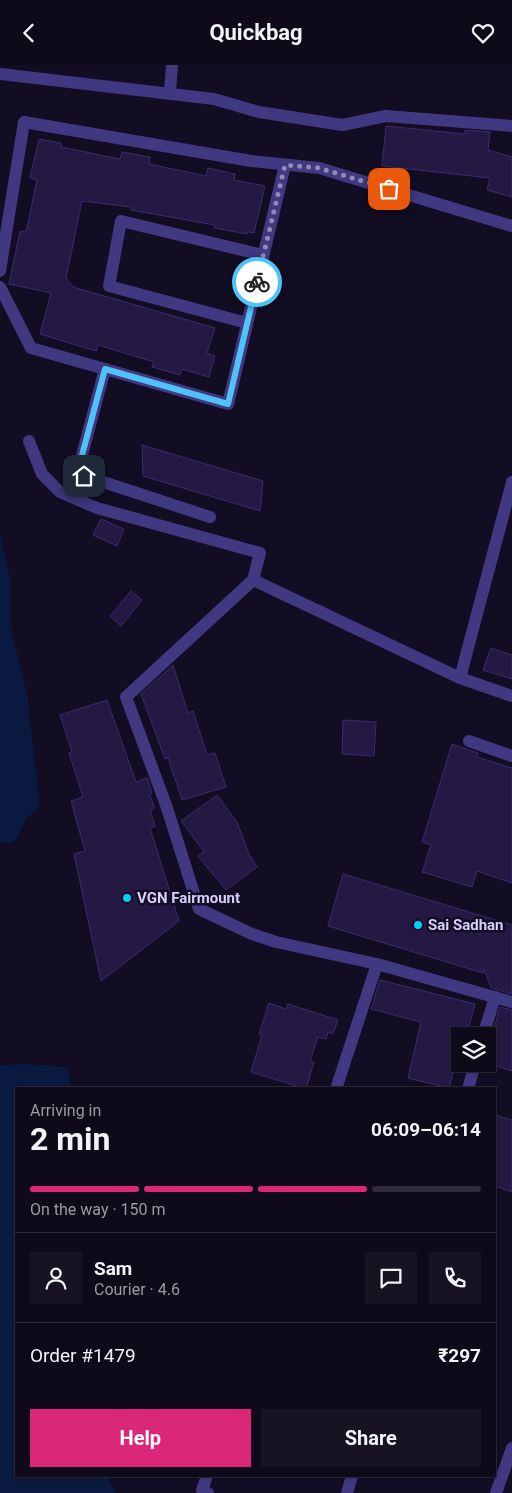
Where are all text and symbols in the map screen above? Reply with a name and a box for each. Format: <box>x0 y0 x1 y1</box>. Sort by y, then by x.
icon: back <box>15 19 43 47</box>
icon: heart <box>469 19 497 47</box>
text: Quickbag <box>209 20 303 45</box>
pin <box>368 168 410 210</box>
icon: bag <box>375 175 403 203</box>
courier <box>232 257 282 307</box>
icon: bike <box>243 268 271 296</box>
pin <box>63 455 105 497</box>
icon: home <box>70 462 98 490</box>
place label: VGN Fairmount <box>137 889 240 907</box>
marker: VGN Fairmount <box>121 892 133 904</box>
place label: Sai Sadhan <box>428 916 504 934</box>
marker: Sai Sadhan <box>412 919 424 931</box>
map controls <box>451 1027 496 1072</box>
button: layers <box>451 1027 496 1072</box>
text: Arriving in <box>30 1101 101 1120</box>
text: 06:09–06:14 <box>371 1118 481 1141</box>
text: 2 min <box>30 1120 110 1158</box>
text: On the way · 150 m <box>30 1200 166 1219</box>
button: person <box>30 1252 82 1304</box>
button: chat <box>365 1252 417 1304</box>
button: phone <box>429 1252 481 1304</box>
text: Sam <box>94 1257 132 1280</box>
text: Courier · 4.6 <box>94 1280 180 1299</box>
text: Order #1479 <box>30 1344 136 1367</box>
text: ₹297 <box>438 1344 481 1367</box>
button: Help <box>30 1409 251 1467</box>
button: Share <box>261 1409 481 1467</box>

